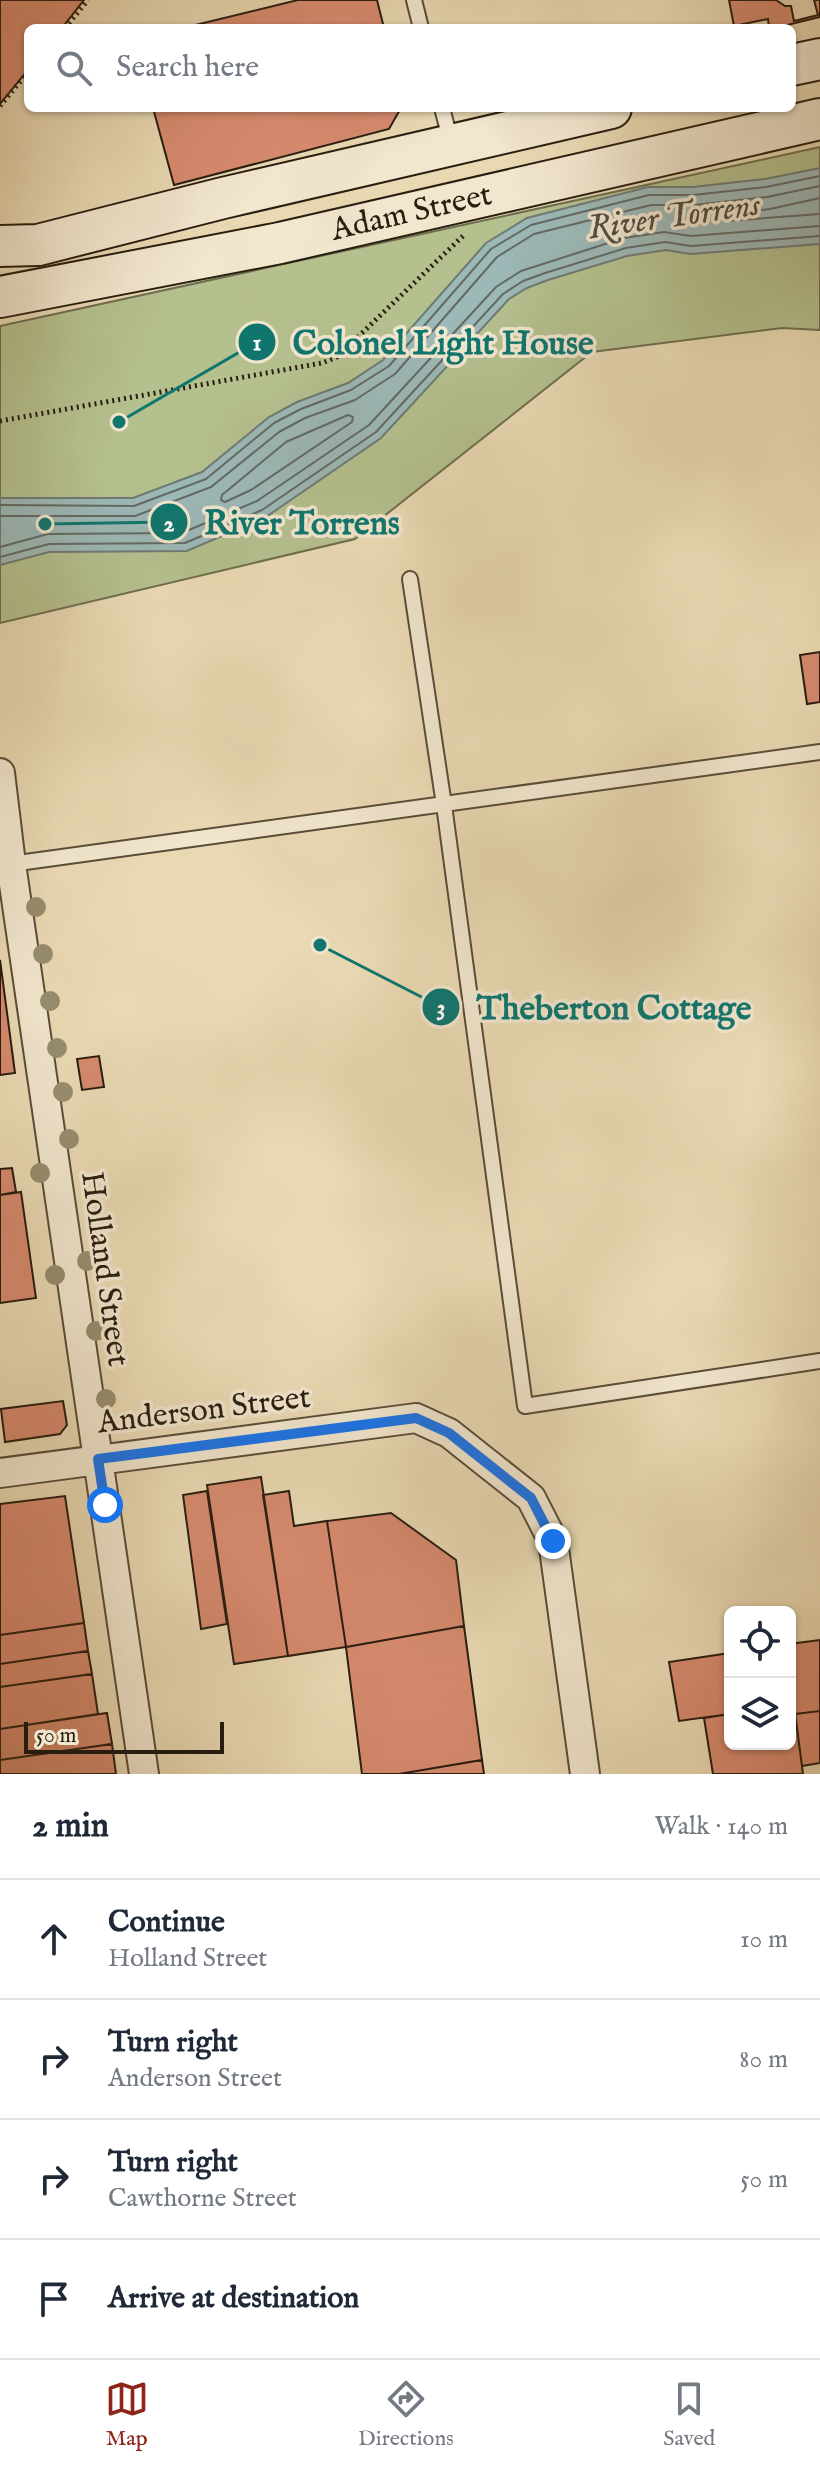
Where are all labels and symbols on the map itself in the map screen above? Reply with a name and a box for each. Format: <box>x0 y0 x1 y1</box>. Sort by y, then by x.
street label: Adam Street <box>326 175 496 251</box>
water label: River Torrens <box>585 184 763 250</box>
callout: Colonel Light House <box>237 313 610 371</box>
text: Colonel Light House <box>292 323 594 366</box>
text: 1 <box>253 328 262 359</box>
callout: River Torrens <box>149 493 416 551</box>
text: River Torrens <box>204 503 400 546</box>
text: 2 <box>163 509 175 540</box>
callout: Theberton Cottage <box>421 978 767 1036</box>
text: Theberton Cottage <box>476 988 752 1031</box>
text: 3 <box>437 993 445 1024</box>
street label: Holland Street <box>70 1169 138 1369</box>
street label: Anderson Street <box>94 1378 313 1445</box>
route start <box>87 1487 123 1523</box>
route end <box>535 1523 571 1559</box>
scale bar <box>24 1718 224 1754</box>

